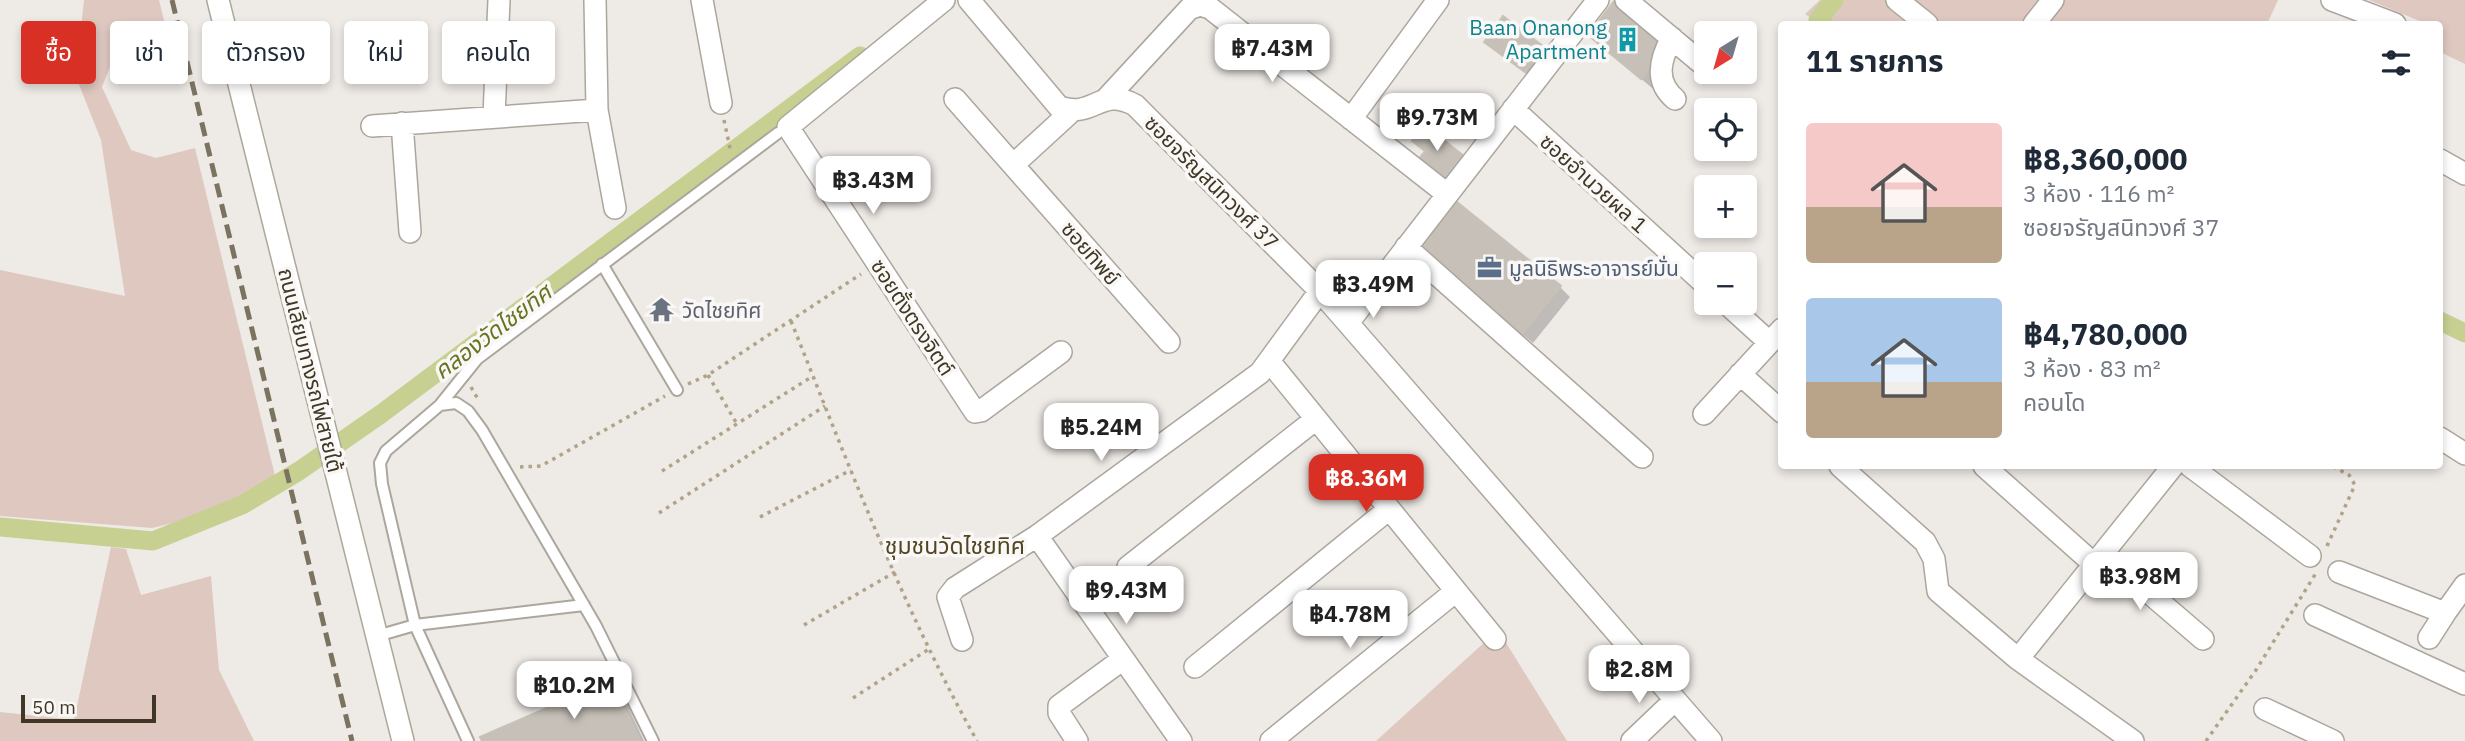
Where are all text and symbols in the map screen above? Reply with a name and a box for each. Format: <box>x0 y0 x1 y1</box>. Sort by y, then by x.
place label: Baan Onanong Apartment <box>1469 13 1607 65</box>
chip: ซื้อ <box>21 21 96 84</box>
chip: เช่า <box>110 21 188 84</box>
chip: ตัวกรอง <box>202 21 330 84</box>
chip: ใหม่ <box>344 21 428 84</box>
chip: คอนโด <box>442 21 555 84</box>
north arrow <box>1694 21 1757 84</box>
map controls <box>1694 21 1757 315</box>
pin: ฿7.43M <box>1215 24 1329 84</box>
building icon: Baan Onanong Apartment <box>1613 25 1641 53</box>
text: ฿7.43M <box>1231 32 1313 62</box>
text: 11 รายการ <box>1806 41 1944 80</box>
icon: filters <box>2377 44 2415 82</box>
pin: ฿9.73M <box>1380 94 1494 153</box>
button: locate <box>1694 98 1757 161</box>
text: ฿9.73M <box>1396 101 1478 131</box>
street label: ซอยจรัญสนิทวงศ์ 37 <box>1139 109 1285 255</box>
street label: ซอยอำนวยผล 1 <box>1534 127 1654 239</box>
text: ฿8,360,000 <box>2023 139 2188 178</box>
icon: home <box>1862 151 1946 235</box>
pin: ฿3.43M <box>816 156 930 216</box>
text: ฿3.43M <box>832 164 914 194</box>
button: + <box>1694 175 1757 238</box>
text: 3 ห้อง · 116 m² <box>2023 178 2175 208</box>
text: ซอยจรัญสนิทวงศ์ 37 <box>2023 212 2219 242</box>
street label: ซอยทิพย์ <box>1055 215 1127 291</box>
button: − <box>1694 252 1757 315</box>
street label: ซอยตั้งตรงจิตต์ <box>865 253 961 381</box>
office icon: มูลนิธิพระอาจารย์มั่น <box>1475 254 1503 282</box>
place label: มูลนิธิพระอาจารย์มั่น <box>1509 254 1679 282</box>
pin: ฿3.49M <box>1316 260 1430 320</box>
street label: ถนนเลียบทางรถไฟสายใต้ <box>272 265 350 475</box>
text: ฿3.49M <box>1332 268 1414 298</box>
water label: คลองวัดไชยทิศ <box>427 275 559 385</box>
temple icon: วัดไชยทิศ <box>648 296 676 324</box>
place label: วัดไชยทิศ <box>682 296 761 324</box>
text: ฿4,780,000 <box>2023 314 2188 353</box>
icon: home <box>1862 326 1946 410</box>
text: 3 ห้อง · 83 m² <box>2023 353 2161 383</box>
text: คอนโด <box>2023 387 2085 417</box>
pin: ฿5.24M <box>1044 404 1158 463</box>
text: ฿5.24M <box>1060 411 1142 441</box>
pin: ฿8.36M <box>1309 454 1423 514</box>
text: ฿8.36M <box>1325 462 1407 492</box>
district label: ชุมชนวัดไชยทิศ <box>885 530 1025 560</box>
pin: ฿3.98M <box>2083 552 2197 612</box>
text: ฿3.98M <box>2099 560 2181 590</box>
pin: ฿9.43M <box>1069 566 1183 626</box>
text: ฿9.43M <box>1085 574 1167 604</box>
pin: ฿4.78M <box>1293 590 1407 650</box>
text: ฿4.78M <box>1309 598 1391 628</box>
pin: ฿2.8M <box>1590 646 1688 705</box>
text: ฿2.8M <box>1605 653 1673 683</box>
pin: ฿10.2M <box>517 662 631 721</box>
text: ฿10.2M <box>533 669 615 699</box>
scale bar <box>21 692 156 724</box>
text: 50 m <box>32 695 76 719</box>

